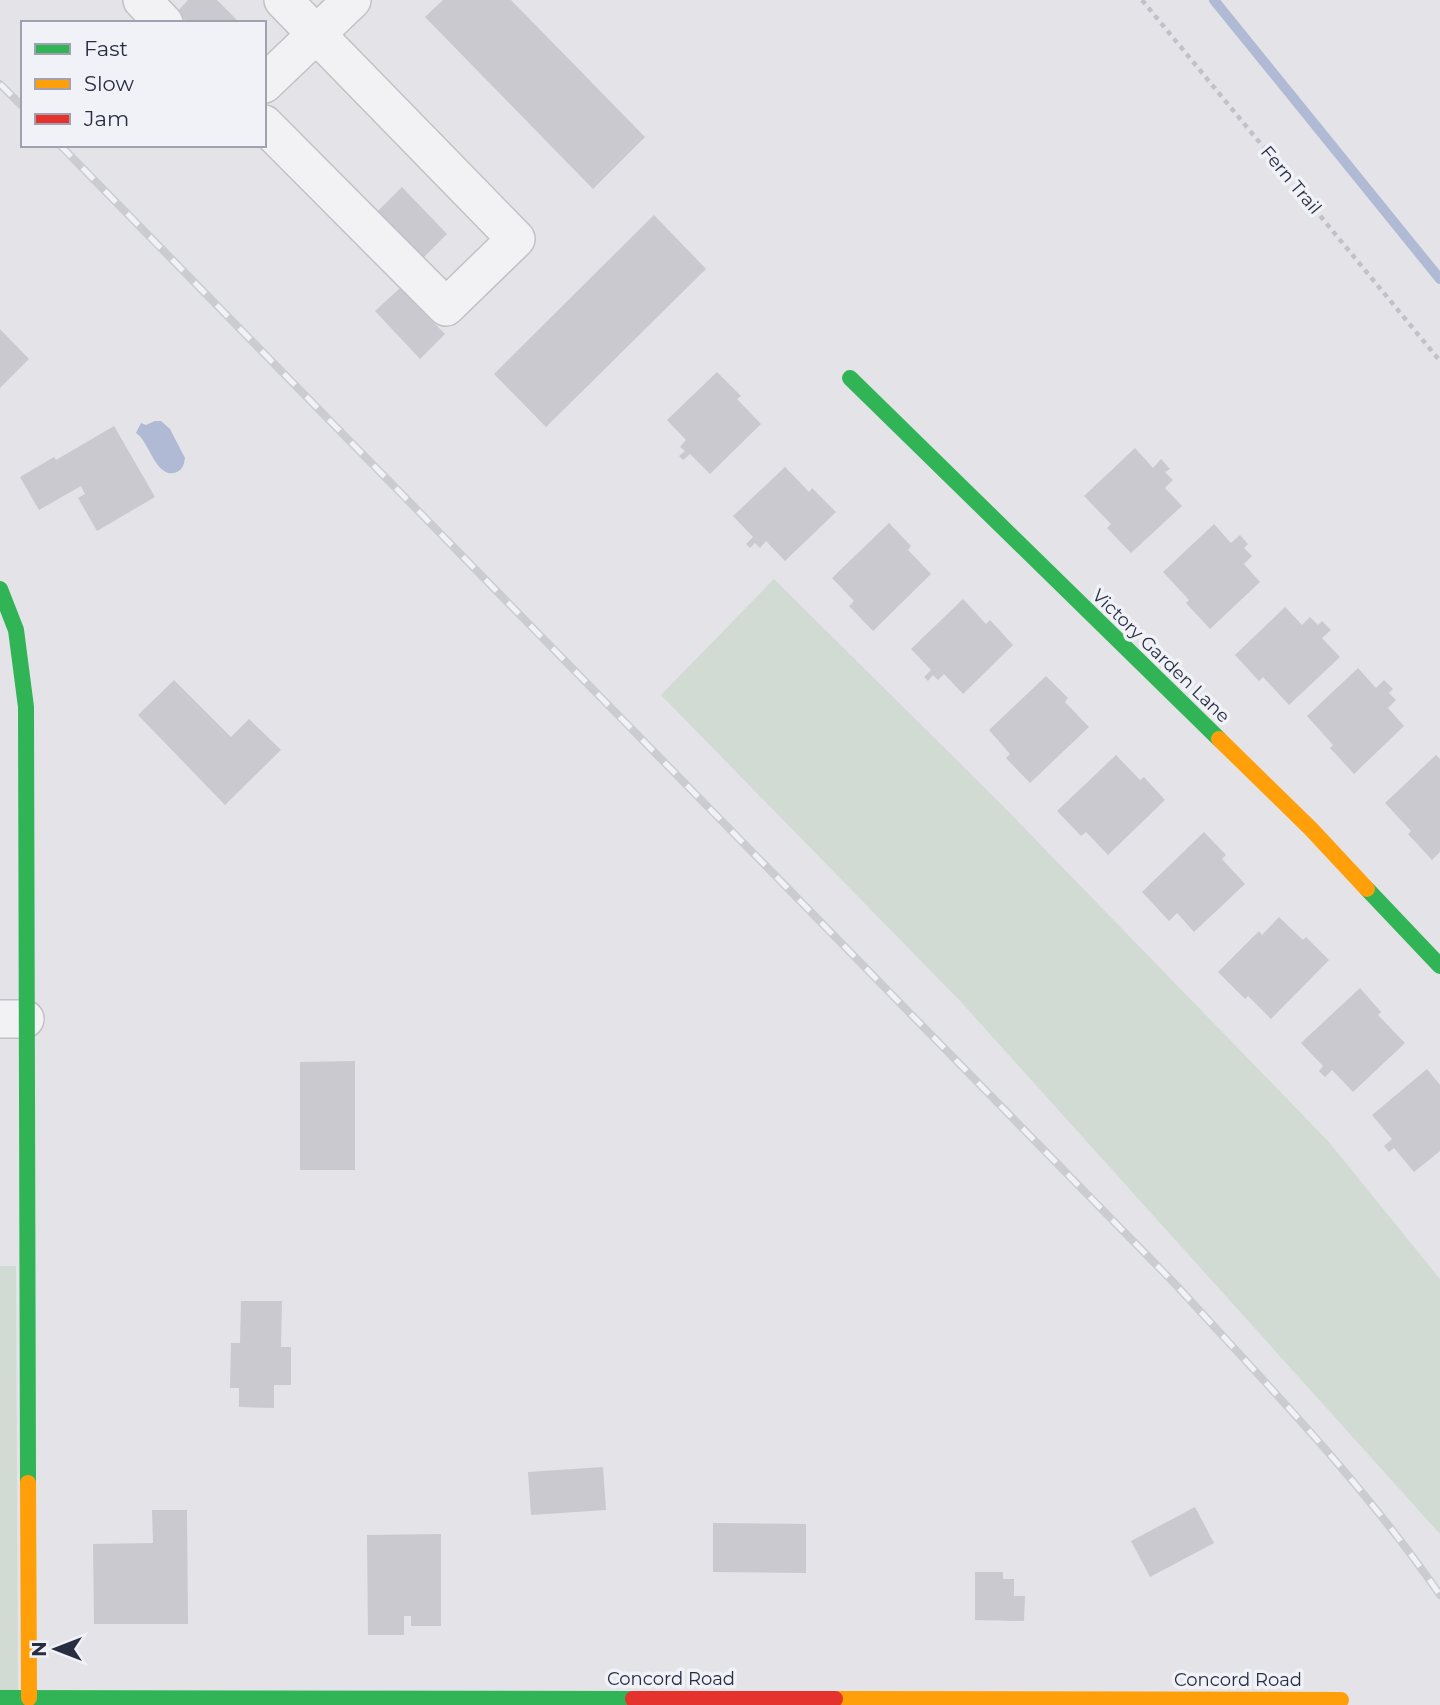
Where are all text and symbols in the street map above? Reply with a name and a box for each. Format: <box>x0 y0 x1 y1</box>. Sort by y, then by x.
legend <box>21 21 266 147</box>
text: Fast <box>84 36 128 61</box>
text: Slow <box>84 71 134 96</box>
text: Jam <box>83 106 129 131</box>
street label: Fern Trail <box>1256 141 1326 219</box>
street label: Victory Garden Lane <box>1088 585 1235 728</box>
north arrow <box>21 1614 91 1684</box>
text: N <box>28 1641 51 1657</box>
street label: Concord Road <box>607 1668 735 1690</box>
street label: Concord Road <box>1174 1669 1302 1691</box>

